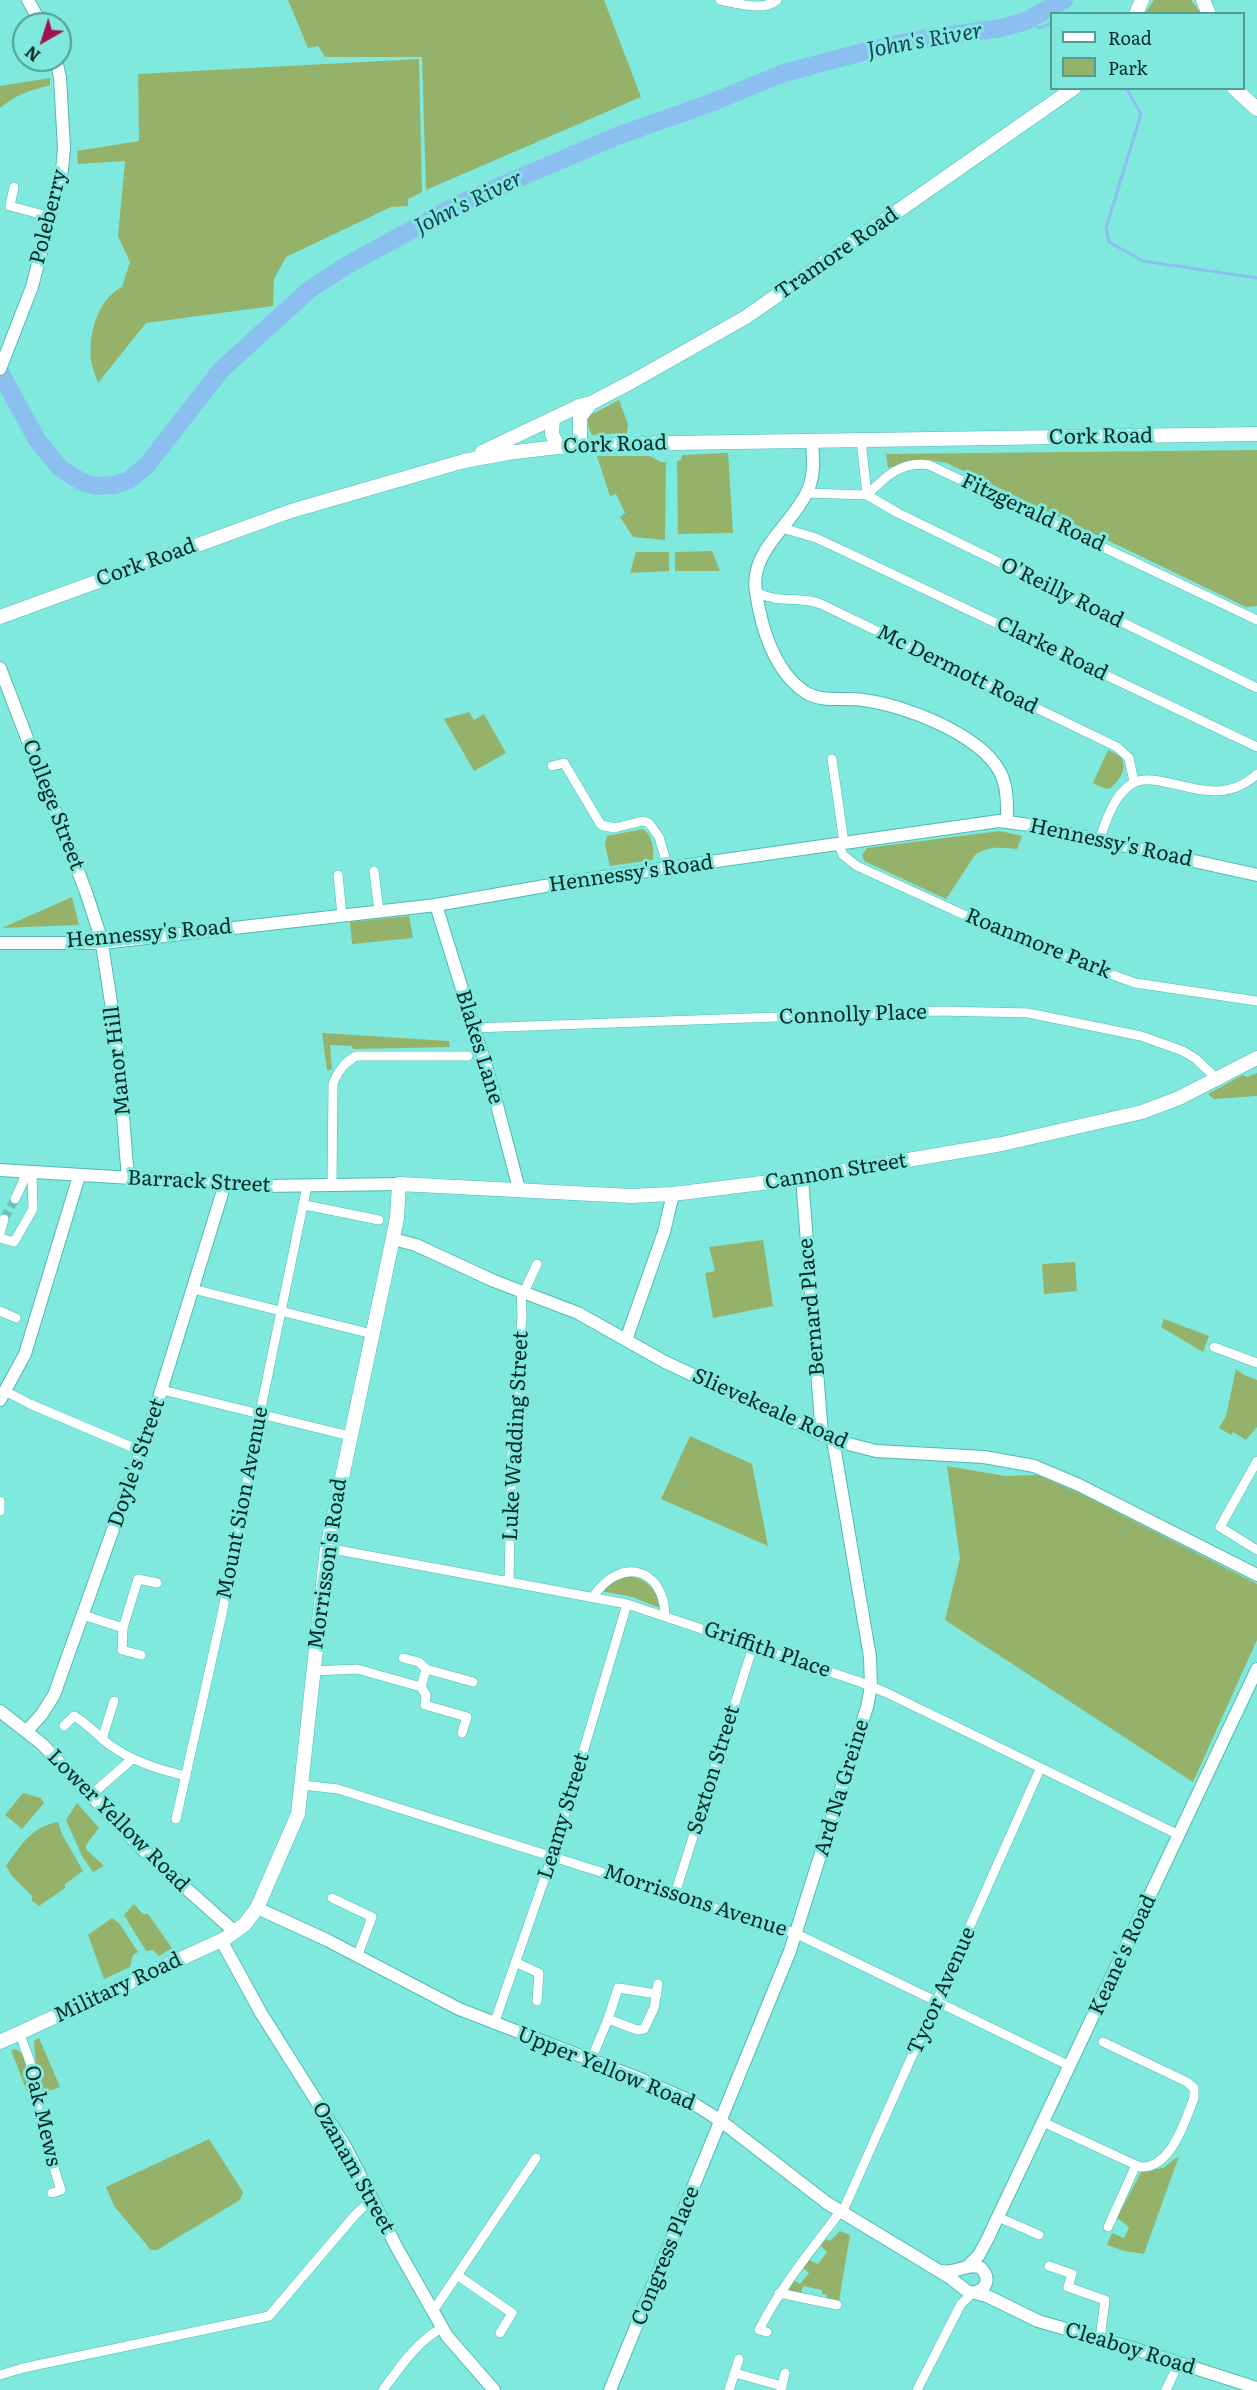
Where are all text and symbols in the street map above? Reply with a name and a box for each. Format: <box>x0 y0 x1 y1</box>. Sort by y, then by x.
north arrow <box>12 12 72 72</box>
legend <box>1050 12 1245 90</box>
water label: John's River <box>865 18 985 64</box>
text: Road <box>1108 24 1152 51</box>
text: N <box>19 41 45 68</box>
text: Park <box>1108 54 1147 81</box>
water label: John's River <box>411 165 527 241</box>
street label: Poleberry <box>25 167 73 267</box>
street label: Tramore Road <box>771 202 903 306</box>
street label: Cork Road <box>1049 423 1153 451</box>
street label: Cork Road <box>562 431 668 459</box>
street label: Fitzgerald Road <box>957 469 1109 557</box>
street label: Cork Road <box>93 533 199 593</box>
street label: O'Reilly Road <box>996 552 1128 634</box>
street label: Clarke Road <box>992 611 1112 687</box>
street label: Mc Dermott Road <box>872 620 1042 720</box>
street label: College Street <box>17 736 89 874</box>
street label: Hennessy's Road <box>1027 813 1195 873</box>
street label: Hennessy's Road <box>547 850 715 898</box>
street label: Roanmore Park <box>961 903 1115 985</box>
street label: Hennessy's Road <box>65 914 233 954</box>
street label: Blakes Lane <box>450 987 508 1107</box>
street label: Connolly Place <box>779 1000 927 1030</box>
street label: Manor Hill <box>100 1005 136 1117</box>
street label: Cannon Street <box>763 1148 909 1196</box>
street label: Barrack Street <box>127 1166 271 1198</box>
street label: Bernard Place <box>793 1237 831 1377</box>
street label: Luke Wadding Street <box>498 1330 534 1542</box>
street label: Slievekeale Road <box>688 1363 852 1455</box>
street label: Doyle's Street <box>103 1395 171 1531</box>
street label: Mount Sion Avenue <box>212 1405 274 1601</box>
street label: Morrisson's Road <box>304 1477 352 1651</box>
street label: Griffith Place <box>700 1617 834 1683</box>
street label: Sexton Street <box>682 1702 746 1838</box>
street label: Ard Na Greine <box>809 1716 875 1860</box>
street label: Lower Yellow Road <box>42 1745 194 1897</box>
street label: Leamy Street <box>533 1750 595 1882</box>
street label: Morrissons Avenue <box>600 1859 790 1943</box>
street label: Keane's Road <box>1084 1891 1162 2019</box>
street label: Tycor Avenue <box>903 1923 981 2059</box>
street label: Military Road <box>50 1947 186 2029</box>
street label: Upper Yellow Road <box>513 2022 699 2116</box>
street label: Oak Mews <box>18 2063 66 2169</box>
street label: Ozanam Street <box>306 2098 400 2238</box>
street label: Congress Place <box>627 2183 705 2329</box>
street label: Cleaboy Road <box>1062 2317 1198 2381</box>

